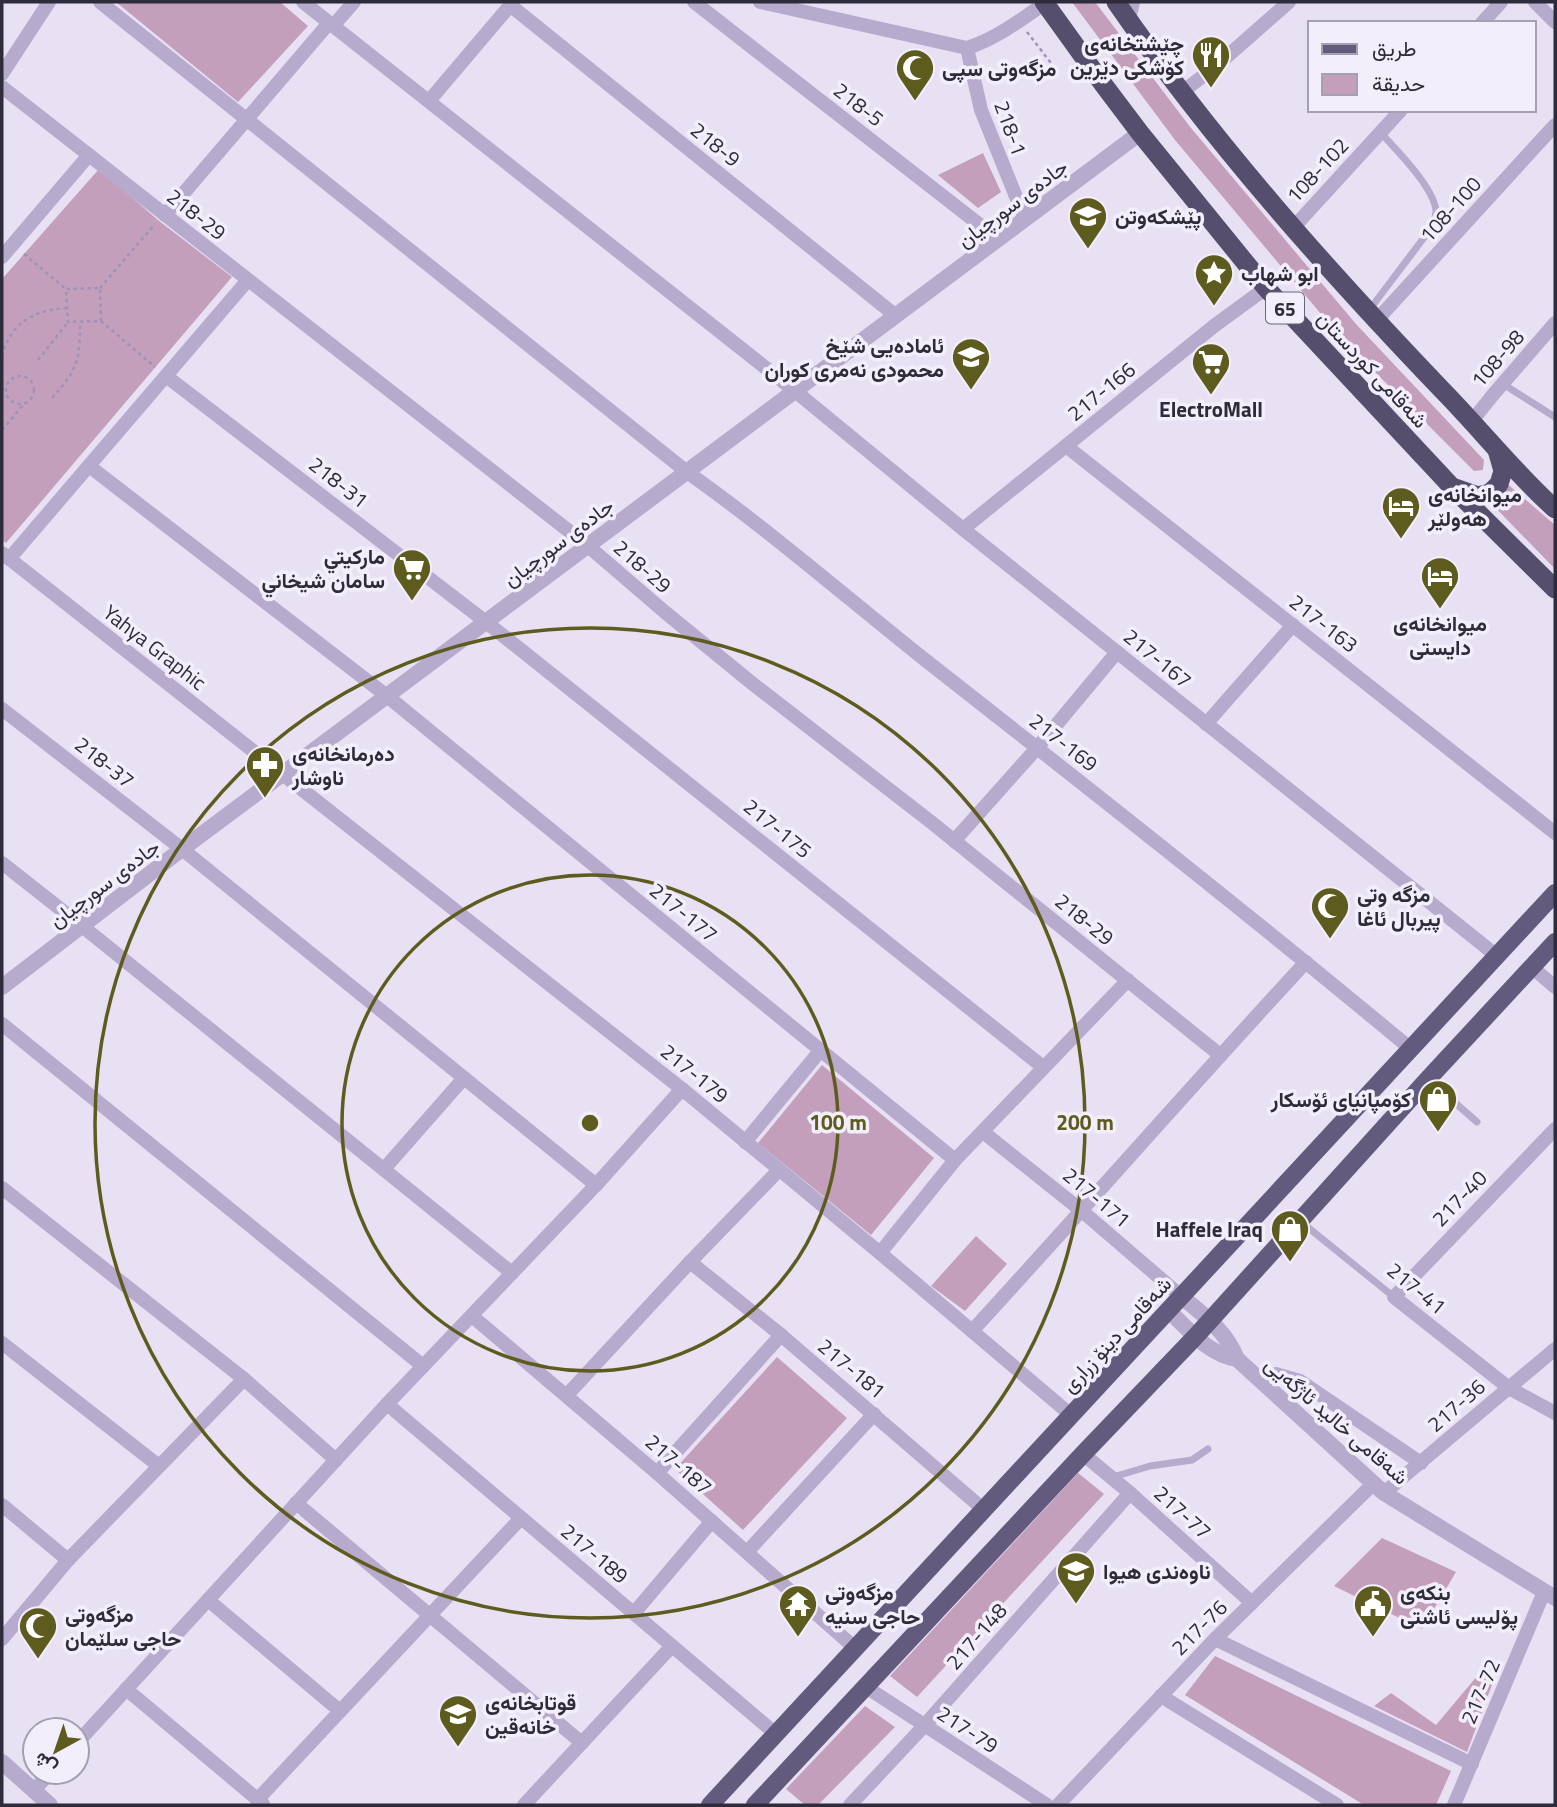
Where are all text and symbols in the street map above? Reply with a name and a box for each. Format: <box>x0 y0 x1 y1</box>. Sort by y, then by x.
legend <box>1308 21 1536 112</box>
place label: چێشتخانەی کۆشکی دێرین <box>1070 27 1184 83</box>
text: طريق <box>1372 32 1417 64</box>
restaurant icon: چێشتخانەی کۆشکی دێرین <box>1190 34 1232 89</box>
mosque icon: مزگەوتی سپی <box>894 47 936 102</box>
place label: مزگەوتی سپی <box>942 52 1056 84</box>
text: حديقة <box>1372 67 1425 99</box>
street label: 218-5 <box>827 74 891 134</box>
street label: 218-1 <box>986 96 1036 160</box>
street label: 218-9 <box>684 114 748 174</box>
street label: 108-102 <box>1278 130 1356 210</box>
street label: جادەی سورچیان <box>950 151 1074 255</box>
street label: 108-100 <box>1411 169 1489 249</box>
street label: 218-29 <box>160 180 234 248</box>
school or university icon: پێشکەوتن <box>1067 195 1109 250</box>
place label: پێشکەوتن <box>1115 200 1201 232</box>
place icon: ابو شهاب <box>1193 252 1235 307</box>
place label: ابو شهاب <box>1241 257 1319 289</box>
road number: 65 <box>1266 292 1304 324</box>
street label: شەقامی کوردستان <box>1310 303 1436 435</box>
street label: 108-98 <box>1463 322 1532 394</box>
place label: ئامادەیی شێخ محمودی نەمری کوران <box>764 329 944 385</box>
school or university icon: ئامادەیی شێخ محمودی نەمری کوران <box>950 336 992 391</box>
supermarket icon: ElectroMall <box>1190 341 1232 396</box>
street label: 217-166 <box>1060 353 1142 429</box>
place label: ElectroMall <box>1159 393 1263 425</box>
street label: 218-31 <box>302 448 376 516</box>
place label: میوانخانەی هەولێر <box>1427 478 1522 534</box>
hotel icon: میوانخانەی هەولێر <box>1380 485 1422 540</box>
street label: جادەی سورچیان <box>496 490 620 594</box>
street label: 218-29 <box>607 532 679 600</box>
place label: ماركيتي سامان شيخاني <box>262 540 385 598</box>
supermarket icon: ماركيتي سامان شيخاني <box>391 547 433 602</box>
hotel icon: میوانخانەی دایستی <box>1419 555 1461 610</box>
street label: 217-163 <box>1283 586 1365 660</box>
street label: Yahya Graphic <box>96 596 214 698</box>
place label: میوانخانەی دایستی <box>1393 607 1487 663</box>
street label: 217-167 <box>1117 620 1199 696</box>
street label: 217-169 <box>1023 705 1105 779</box>
street label: 218-37 <box>68 728 142 796</box>
place label: دەرمانخانەی ناوشار <box>291 737 395 793</box>
pharmacy icon: دەرمانخانەی ناوشار <box>244 744 286 799</box>
street label: 217-175 <box>737 790 819 866</box>
street label: جادەی سورچیان <box>42 831 166 935</box>
street label: 217-177 <box>643 874 725 950</box>
place label: مزگه وتى پيربال ئاغا <box>1357 878 1441 934</box>
street label: 218-29 <box>1049 885 1121 953</box>
mosque icon: مزگه وتى پيربال ئاغا <box>1309 885 1351 940</box>
street label: 217-179 <box>654 1035 736 1111</box>
shop icon: کۆمپانیای ئۆسکار <box>1417 1078 1459 1133</box>
place label: کۆمپانیای ئۆسکار <box>1270 1083 1411 1115</box>
text: 100 m <box>809 1106 867 1138</box>
text: 200 m <box>1056 1106 1114 1138</box>
centre of rings <box>578 1111 602 1135</box>
street label: 217-171 <box>1056 1159 1138 1235</box>
street label: 217-40 <box>1424 1162 1494 1234</box>
shop icon: Haffele Iraq <box>1269 1208 1311 1263</box>
place label: Haffele Iraq <box>1155 1213 1263 1245</box>
street label: 217-41 <box>1381 1254 1453 1322</box>
street label: شەقامی دینۆ زراری <box>1053 1268 1179 1400</box>
street label: 217-181 <box>811 1330 893 1406</box>
street label: شەقامی خالید ئاژگەیی <box>1258 1348 1416 1492</box>
street label: 217-36 <box>1420 1371 1492 1439</box>
street label: 217-187 <box>638 1426 720 1502</box>
street label: 217-77 <box>1147 1477 1219 1547</box>
street label: 217-189 <box>554 1515 636 1591</box>
school or university icon: ناوەندی هیوا <box>1055 1550 1097 1605</box>
place label: ناوەندی هیوا <box>1103 1555 1211 1587</box>
place label: مزگەوتی حاجی سنیە <box>825 1576 920 1632</box>
place label: بنکەی پۆلیسی ئاشتی <box>1400 1576 1518 1632</box>
temple icon: مزگەوتی حاجی سنیە <box>777 1583 819 1638</box>
public building icon: بنکەی پۆلیسی ئاشتی <box>1352 1583 1394 1638</box>
street label: 217-76 <box>1164 1592 1234 1662</box>
street label: 217-148 <box>938 1595 1014 1677</box>
place label: مزگەوتی حاجی سلێمان <box>65 1598 181 1654</box>
mosque icon: مزگەوتی حاجی سلێمان <box>17 1605 59 1660</box>
street label: 217-72 <box>1452 1653 1508 1729</box>
place label: قوتابخانەی خانەقین <box>485 1686 576 1742</box>
school or university icon: قوتابخانەی خانەقین <box>437 1693 479 1748</box>
street label: 217-79 <box>931 1697 1005 1761</box>
north arrow <box>21 1716 91 1786</box>
text: ش <box>27 1746 63 1783</box>

